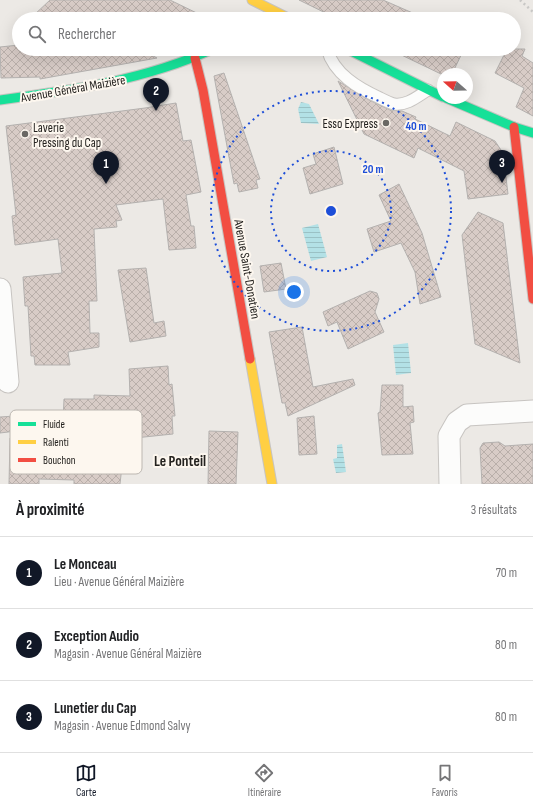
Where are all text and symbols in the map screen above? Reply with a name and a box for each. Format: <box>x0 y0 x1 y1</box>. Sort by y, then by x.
search box <box>12 12 521 56</box>
icon: search <box>26 23 48 45</box>
text: Rechercher <box>58 25 116 44</box>
north arrow <box>437 68 473 104</box>
street label: Avenue Général Maizière <box>19 72 127 106</box>
pin: 2 <box>143 78 169 111</box>
place label: Esso Express <box>322 116 378 132</box>
marker: Esso Express <box>381 118 391 128</box>
text: 40 m <box>405 119 427 134</box>
place label: Laverie Pressing du Cap <box>33 120 101 151</box>
marker: Laverie Pressing du Cap <box>20 129 30 139</box>
pin: 3 <box>489 150 515 183</box>
pin: 1 <box>93 151 119 184</box>
text: 20 m <box>363 162 383 177</box>
centre of rings <box>324 204 338 218</box>
street label: Avenue Saint-Donatien <box>230 217 264 320</box>
your location <box>284 282 304 302</box>
legend <box>10 410 142 474</box>
text: Fluide <box>43 418 65 431</box>
text: Ralenti <box>43 436 69 449</box>
district label: Le Ponteil <box>154 452 206 471</box>
text: Bouchon <box>43 454 76 467</box>
text: À proximité <box>16 500 84 520</box>
text: 3 résultats <box>471 502 517 518</box>
text: Le Monceau <box>54 555 117 574</box>
text: 1 <box>26 565 32 581</box>
text: 70 m <box>496 565 517 581</box>
text: Lieu · Avenue Général Maizière <box>54 574 184 590</box>
text: Exception Audio <box>54 627 139 646</box>
text: 2 <box>26 637 32 653</box>
text: 80 m <box>495 637 517 653</box>
text: Magasin · Avenue Général Maizière <box>54 646 202 662</box>
text: Lunetier du Cap <box>54 699 137 718</box>
text: 3 <box>26 709 32 725</box>
text: 80 m <box>495 709 517 725</box>
text: Magasin · Avenue Edmond Salvy <box>54 718 191 734</box>
tab: Carte <box>75 762 97 799</box>
tab: Itinéraire <box>248 762 281 799</box>
tab: Favoris <box>432 762 458 799</box>

